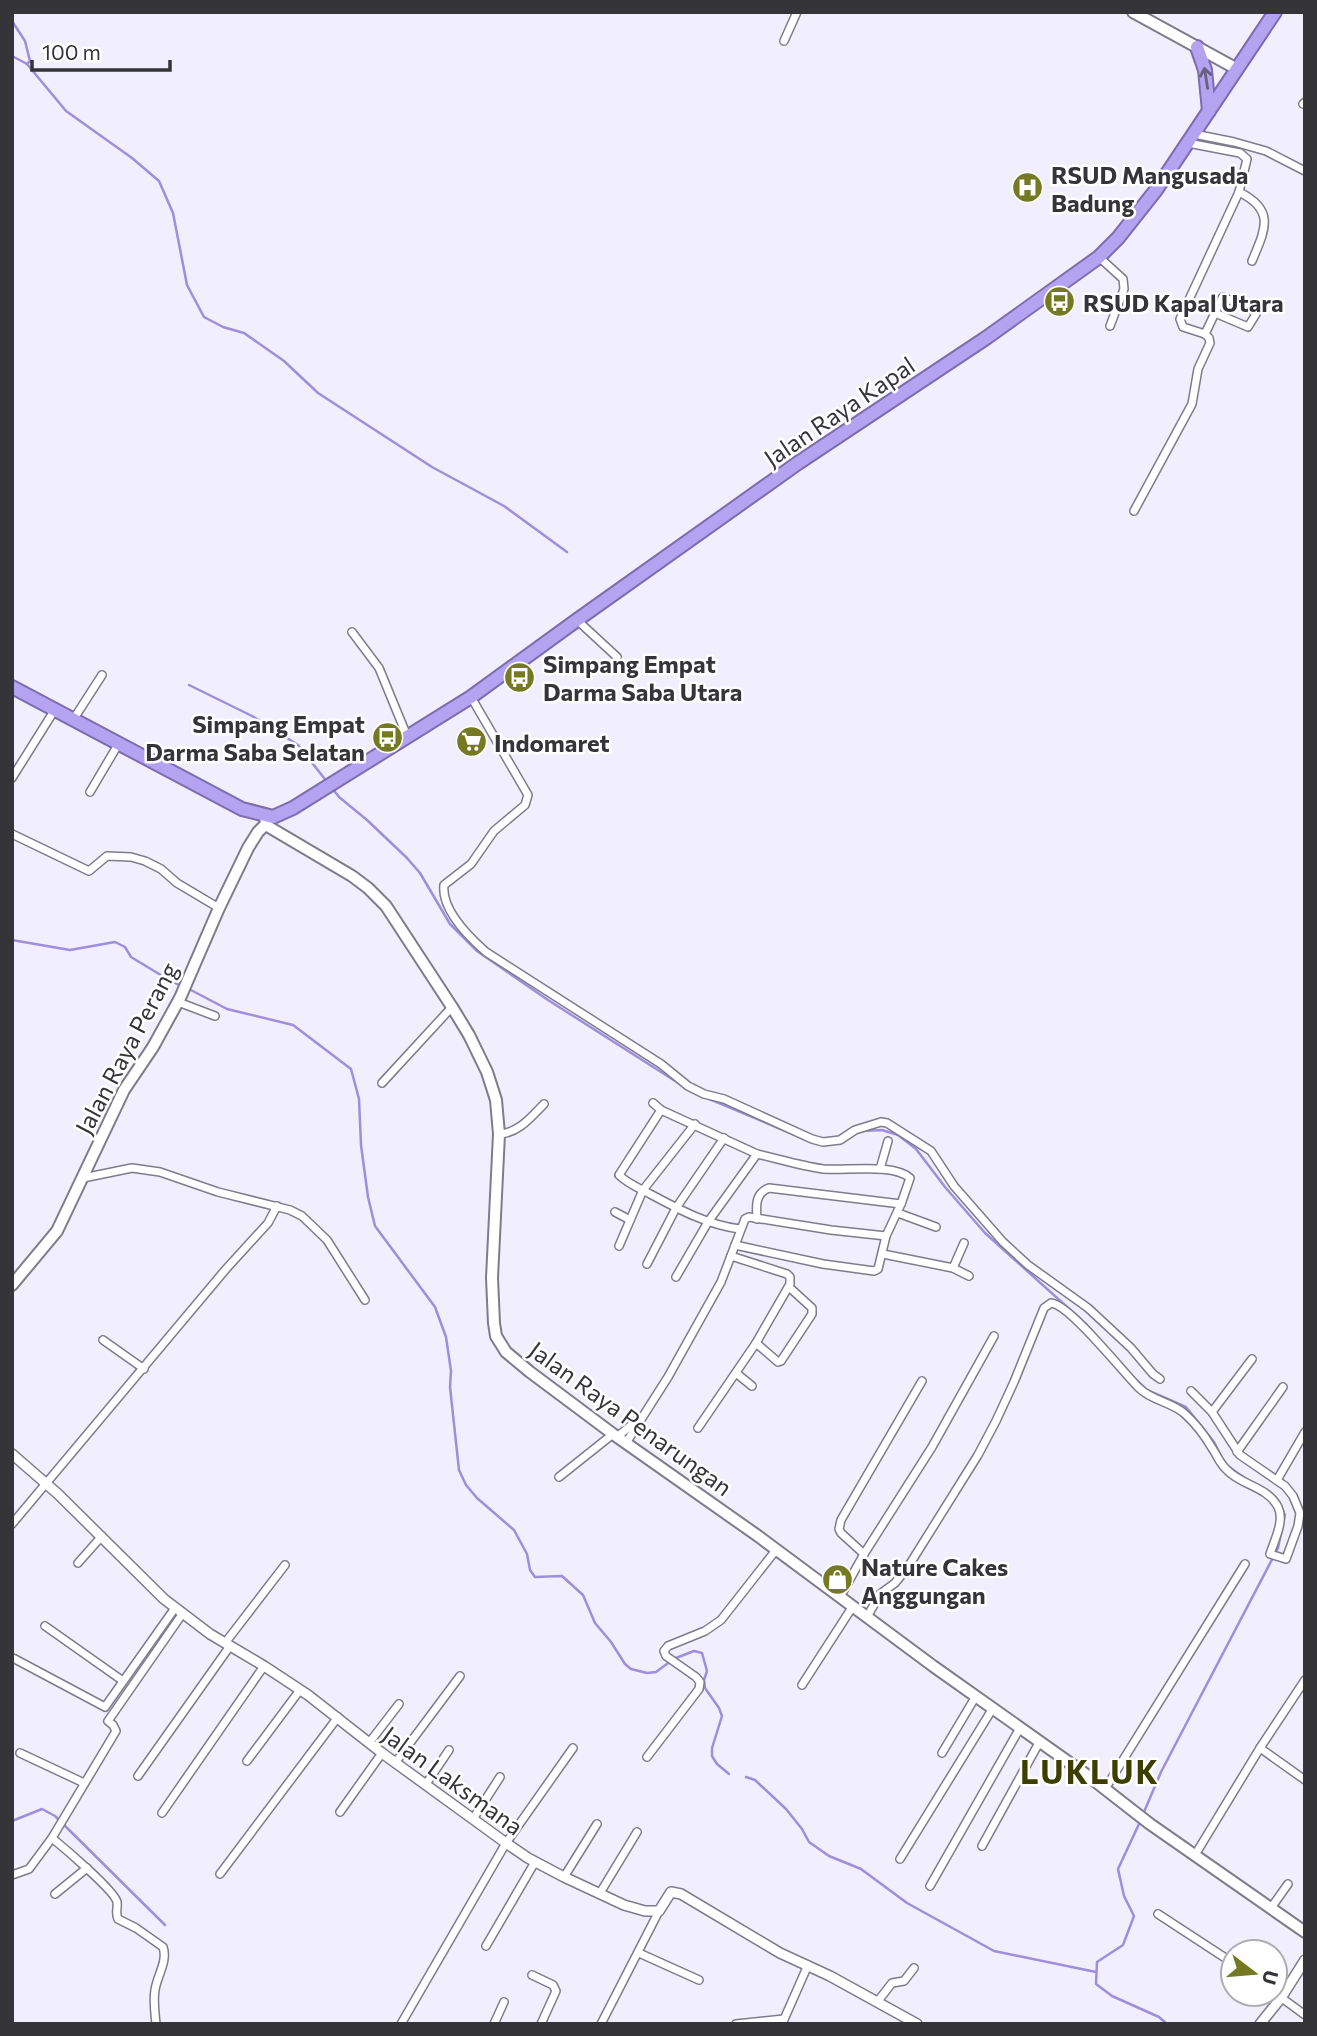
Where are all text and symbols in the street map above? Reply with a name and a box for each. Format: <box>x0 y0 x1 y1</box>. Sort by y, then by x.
scale bar <box>32 28 170 72</box>
text: 100 m <box>42 39 101 64</box>
one-way arrow <box>1199 67 1212 90</box>
place label: RSUD Mangusada Badung <box>1051 160 1249 217</box>
hospital icon: RSUD Mangusada Badung <box>1011 171 1045 205</box>
bus stop icon: RSUD Kapal Utara <box>1043 285 1077 319</box>
place label: RSUD Kapal Utara <box>1083 288 1284 317</box>
street label: Jalan Raya Kapal <box>758 350 920 472</box>
place label: Simpang Empat Darma Saba Utara <box>543 649 742 706</box>
bus stop icon: Simpang Empat Darma Saba Utara <box>503 660 537 694</box>
place label: Simpang Empat Darma Saba Selatan <box>145 709 365 766</box>
bus stop icon: Simpang Empat Darma Saba Selatan <box>371 720 405 754</box>
supermarket icon: Indomaret <box>454 725 488 759</box>
place label: Indomaret <box>494 728 610 757</box>
street label: Jalan Raya Perang <box>69 957 183 1139</box>
street label: Jalan Raya Penarungan <box>524 1335 738 1501</box>
place label: Nature Cakes Anggungan <box>861 1552 1008 1609</box>
shop icon: Nature Cakes Anggungan <box>821 1563 855 1597</box>
street label: Jalan Laksmana <box>377 1719 529 1841</box>
district label: LUKLUK <box>1020 1751 1160 1791</box>
north arrow <box>1219 1938 1289 2008</box>
text: U <box>1258 1968 1284 1988</box>

